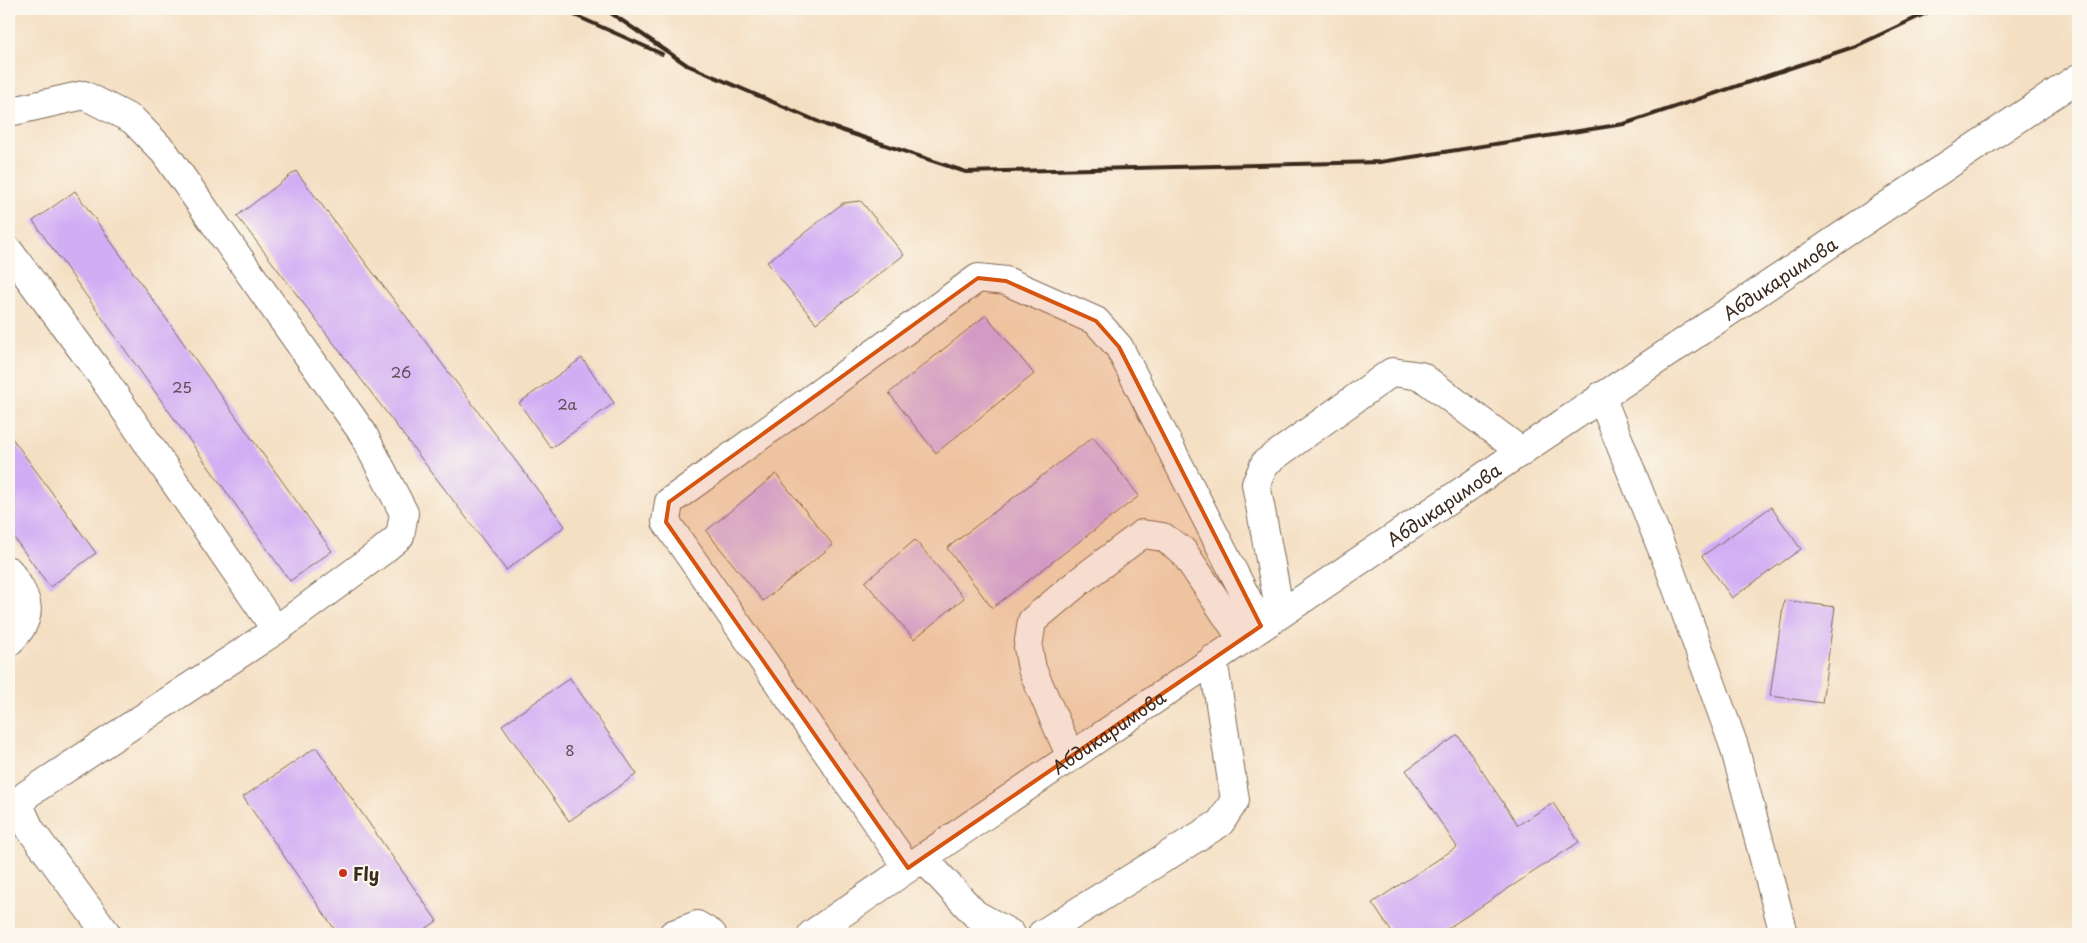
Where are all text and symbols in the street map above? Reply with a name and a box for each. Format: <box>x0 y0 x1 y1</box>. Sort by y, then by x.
street label: Абдикаримова <box>1717 229 1843 326</box>
house number: 26 <box>391 360 411 383</box>
house number: 25 <box>172 375 192 398</box>
house number: 2а <box>557 392 578 415</box>
street label: Абдикаримова <box>1381 455 1507 552</box>
street label: Абдикаримова <box>1046 682 1171 780</box>
house number: 8 <box>565 738 575 761</box>
place label: Fly <box>353 860 379 887</box>
marker: Fly <box>337 867 349 879</box>

